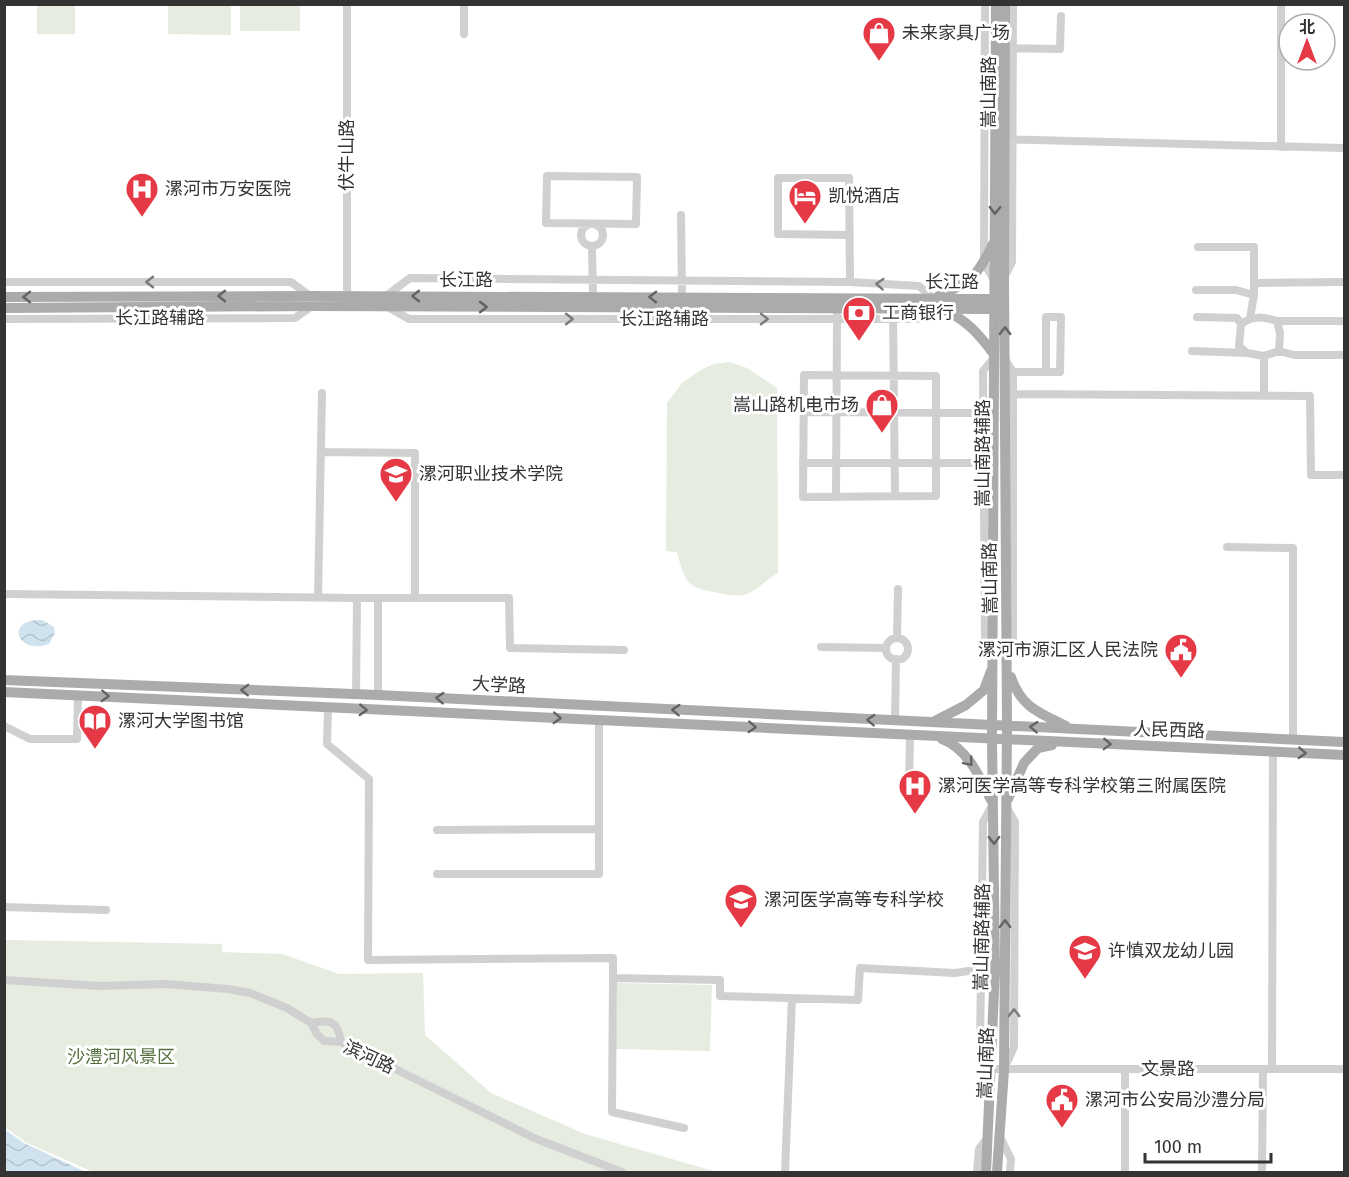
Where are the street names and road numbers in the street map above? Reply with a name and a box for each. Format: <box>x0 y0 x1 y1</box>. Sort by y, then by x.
street label: 嵩山南路 <box>978 56 1000 128</box>
street label: 伏牛山路 <box>336 119 358 191</box>
street label: 长江路 <box>439 269 493 291</box>
street label: 长江路 <box>925 271 979 293</box>
street label: 长江路辅路 <box>115 307 205 329</box>
street label: 长江路辅路 <box>619 308 709 330</box>
street label: 嵩山南路辅路 <box>972 399 994 507</box>
street label: 嵩山南路 <box>978 542 1002 614</box>
street label: 大学路 <box>471 673 527 697</box>
street label: 人民西路 <box>1133 718 1205 742</box>
street label: 嵩山南路辅路 <box>970 883 994 991</box>
street label: 嵩山南路 <box>974 1027 998 1099</box>
street label: 滨河路 <box>340 1036 398 1078</box>
street label: 文景路 <box>1141 1058 1195 1080</box>

